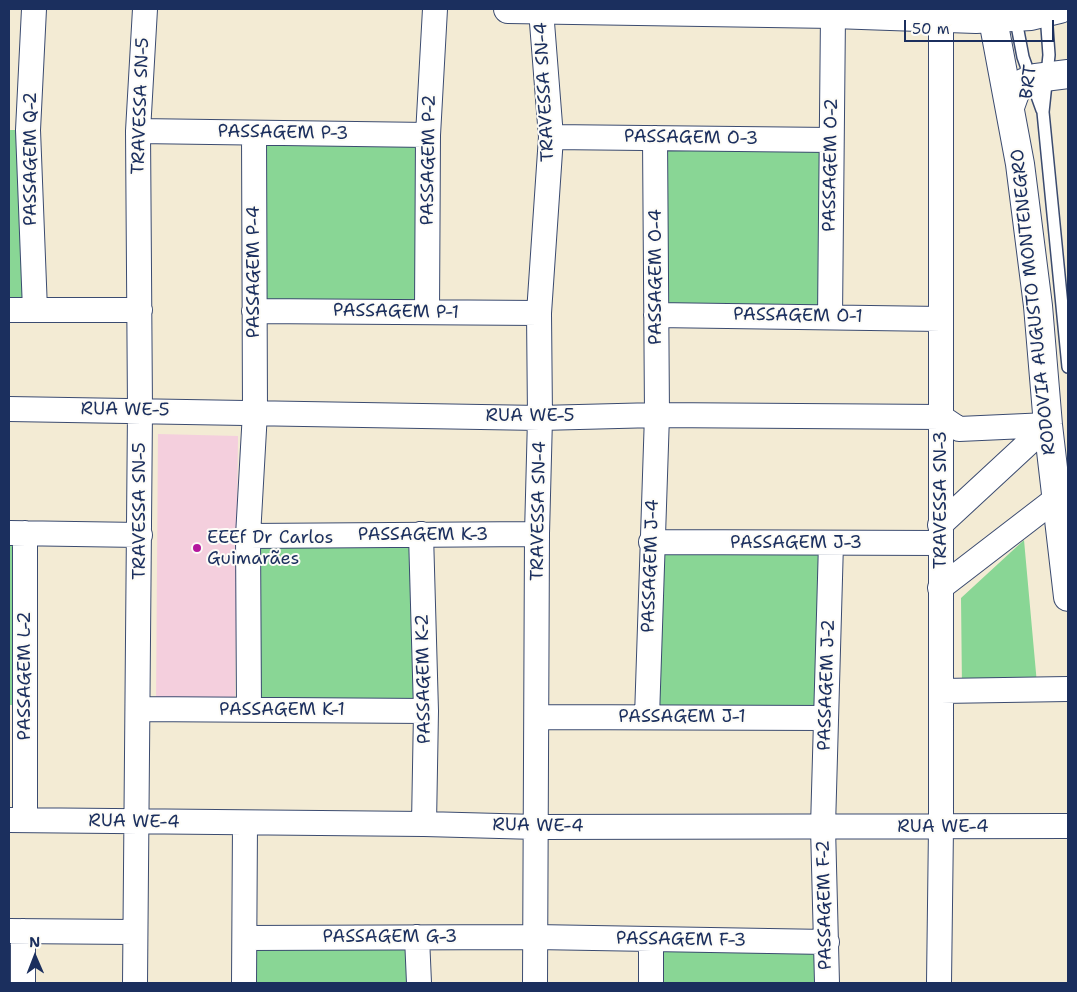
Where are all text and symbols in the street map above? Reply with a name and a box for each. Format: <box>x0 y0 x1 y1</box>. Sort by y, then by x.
scale bar <box>907 10 1057 42</box>
text: 50 m <box>912 19 950 39</box>
street label: TRAVESSA SN-4 <box>531 22 559 162</box>
street label: TRAVESSA SN-5 <box>128 37 154 175</box>
street label: BRT <box>1016 64 1042 100</box>
street label: PASSAGEM Q-2 <box>20 92 42 226</box>
street label: PASSAGEM P-2 <box>417 95 441 225</box>
street label: PASSAGEM O-2 <box>819 98 843 232</box>
street label: PASSAGEM P-3 <box>217 121 349 145</box>
street label: PASSAGEM O-3 <box>624 126 758 150</box>
street label: RODOVIA AUGUSTO MONTENEGRO <box>1007 148 1061 456</box>
street label: PASSAGEM P-4 <box>243 206 265 338</box>
street label: PASSAGEM O-4 <box>645 209 667 345</box>
street label: PASSAGEM P-1 <box>333 300 459 324</box>
street label: PASSAGEM O-1 <box>733 304 863 328</box>
street label: RUA WE-5 <box>80 398 170 422</box>
street label: RUA WE-5 <box>485 405 575 427</box>
street label: TRAVESSA SN-3 <box>930 431 952 569</box>
street label: TRAVESSA SN-4 <box>527 441 551 581</box>
street label: TRAVESSA SN-5 <box>129 442 151 580</box>
street label: PASSAGEM J-4 <box>638 499 664 633</box>
street label: PASSAGEM K-3 <box>358 524 488 546</box>
place label: EEEf Dr Carlos Guimarães <box>207 527 333 570</box>
street label: PASSAGEM J-3 <box>730 532 862 554</box>
marker: EEEf Dr Carlos Guimarães <box>191 542 203 554</box>
street label: PASSAGEM L-2 <box>14 611 36 741</box>
street label: PASSAGEM K-2 <box>412 614 436 744</box>
street label: PASSAGEM J-2 <box>814 619 840 751</box>
street label: PASSAGEM K-1 <box>219 699 345 721</box>
street label: PASSAGEM J-1 <box>618 706 746 728</box>
street label: RUA WE-4 <box>88 810 180 834</box>
street label: RUA WE-4 <box>492 814 584 838</box>
street label: RUA WE-4 <box>897 816 989 838</box>
street label: PASSAGEM F-2 <box>813 840 837 970</box>
street label: PASSAGEM G-3 <box>323 926 457 948</box>
street label: PASSAGEM F-3 <box>616 928 746 952</box>
north arrow <box>10 932 60 982</box>
text: N <box>29 933 40 951</box>

